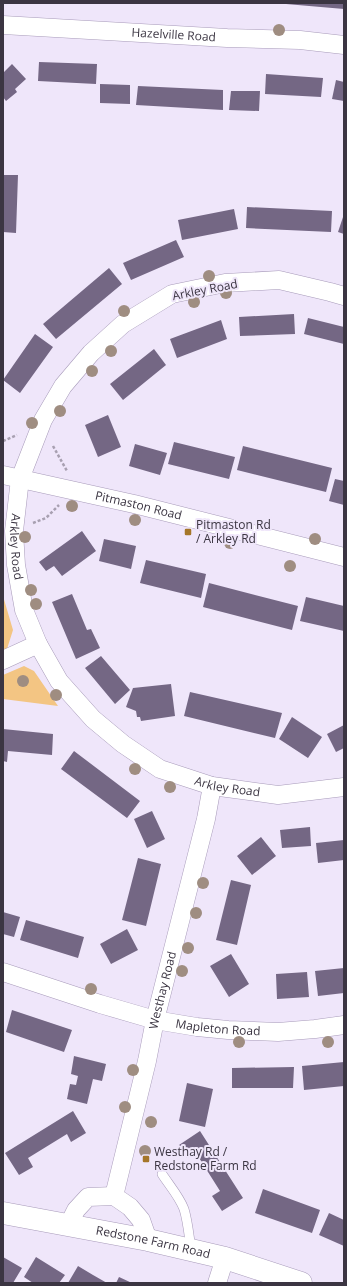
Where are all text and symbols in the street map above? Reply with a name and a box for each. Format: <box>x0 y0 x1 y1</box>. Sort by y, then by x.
street label: Hazelville Road <box>131 23 216 45</box>
street label: Arkley Road <box>171 275 239 304</box>
street label: Pitmaston Road <box>94 487 184 524</box>
street label: Arkley Road <box>6 513 27 581</box>
place label: Pitmaston Rd / Arkley Rd <box>196 516 271 547</box>
marker: Pitmaston Rd / Arkley Rd <box>183 527 193 537</box>
street label: Arkley Road <box>193 772 261 800</box>
street label: Westhay Road <box>144 950 180 1031</box>
street label: Mapleton Road <box>174 1015 261 1039</box>
place label: Westhay Rd / Redstone Farm Rd <box>154 1143 257 1174</box>
marker: Westhay Rd / Redstone Farm Rd <box>141 1154 151 1164</box>
street label: Redstone Farm Road <box>95 1221 212 1262</box>

